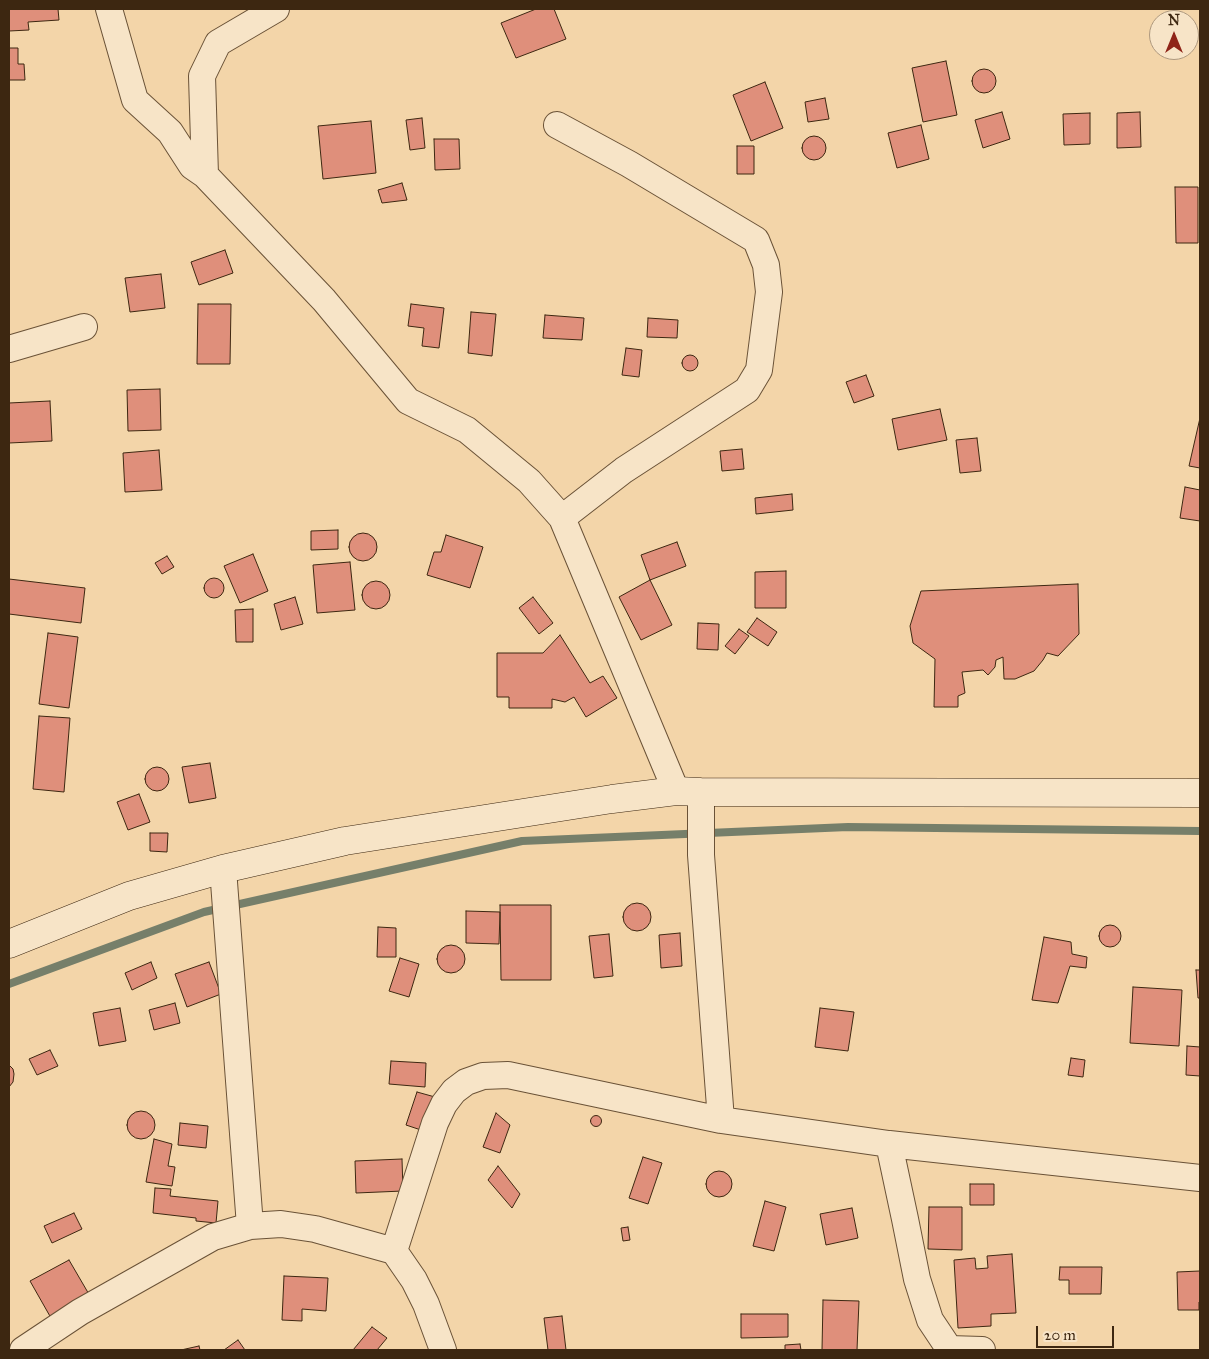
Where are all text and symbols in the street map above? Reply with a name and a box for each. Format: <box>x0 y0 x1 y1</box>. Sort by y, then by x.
north arrow <box>1149 10 1199 60</box>
text: N <box>1168 12 1180 29</box>
scale bar <box>1039 1316 1116 1348</box>
text: 20 m <box>1044 1326 1076 1344</box>

